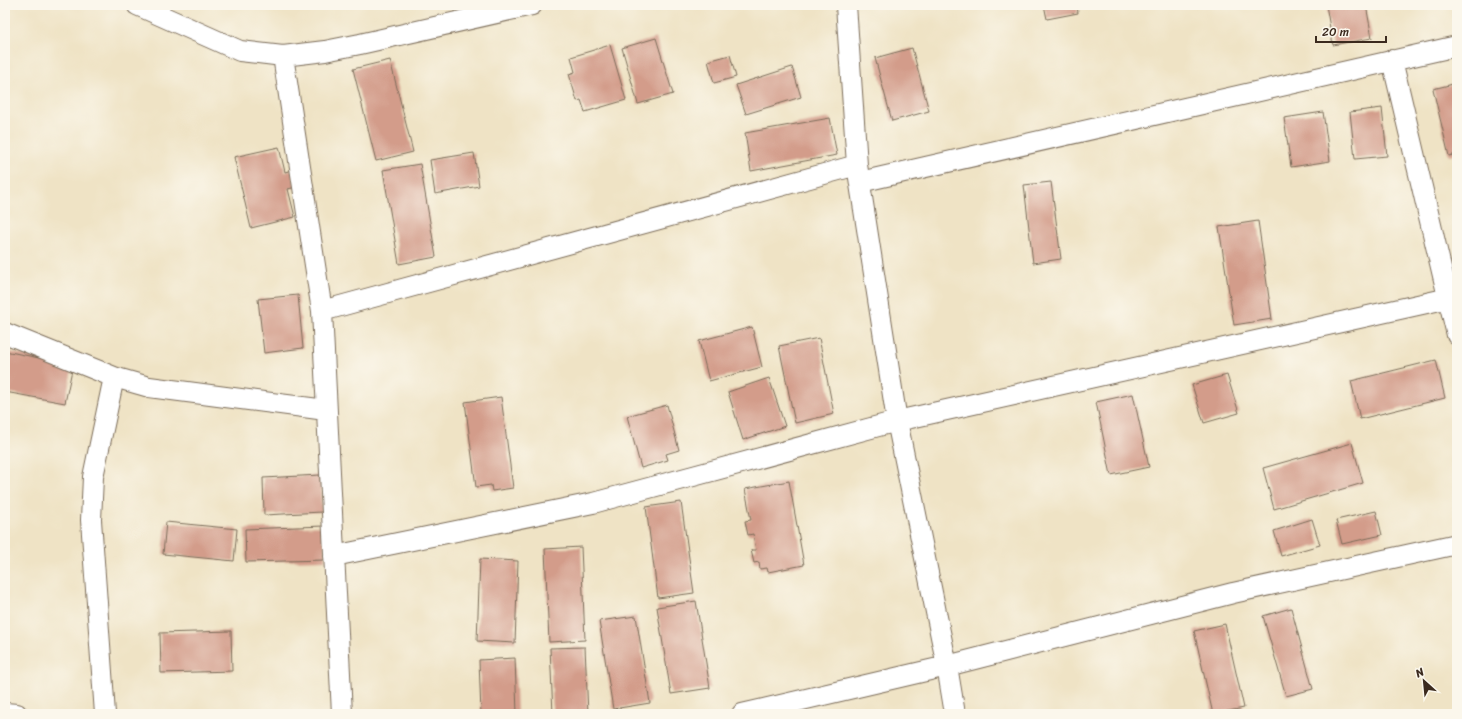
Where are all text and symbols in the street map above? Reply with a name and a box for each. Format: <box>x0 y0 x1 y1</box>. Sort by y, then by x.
scale bar <box>1316 18 1386 44</box>
text: 20 m <box>1322 21 1349 43</box>
north arrow <box>1404 661 1444 701</box>
text: N <box>1411 662 1428 683</box>

